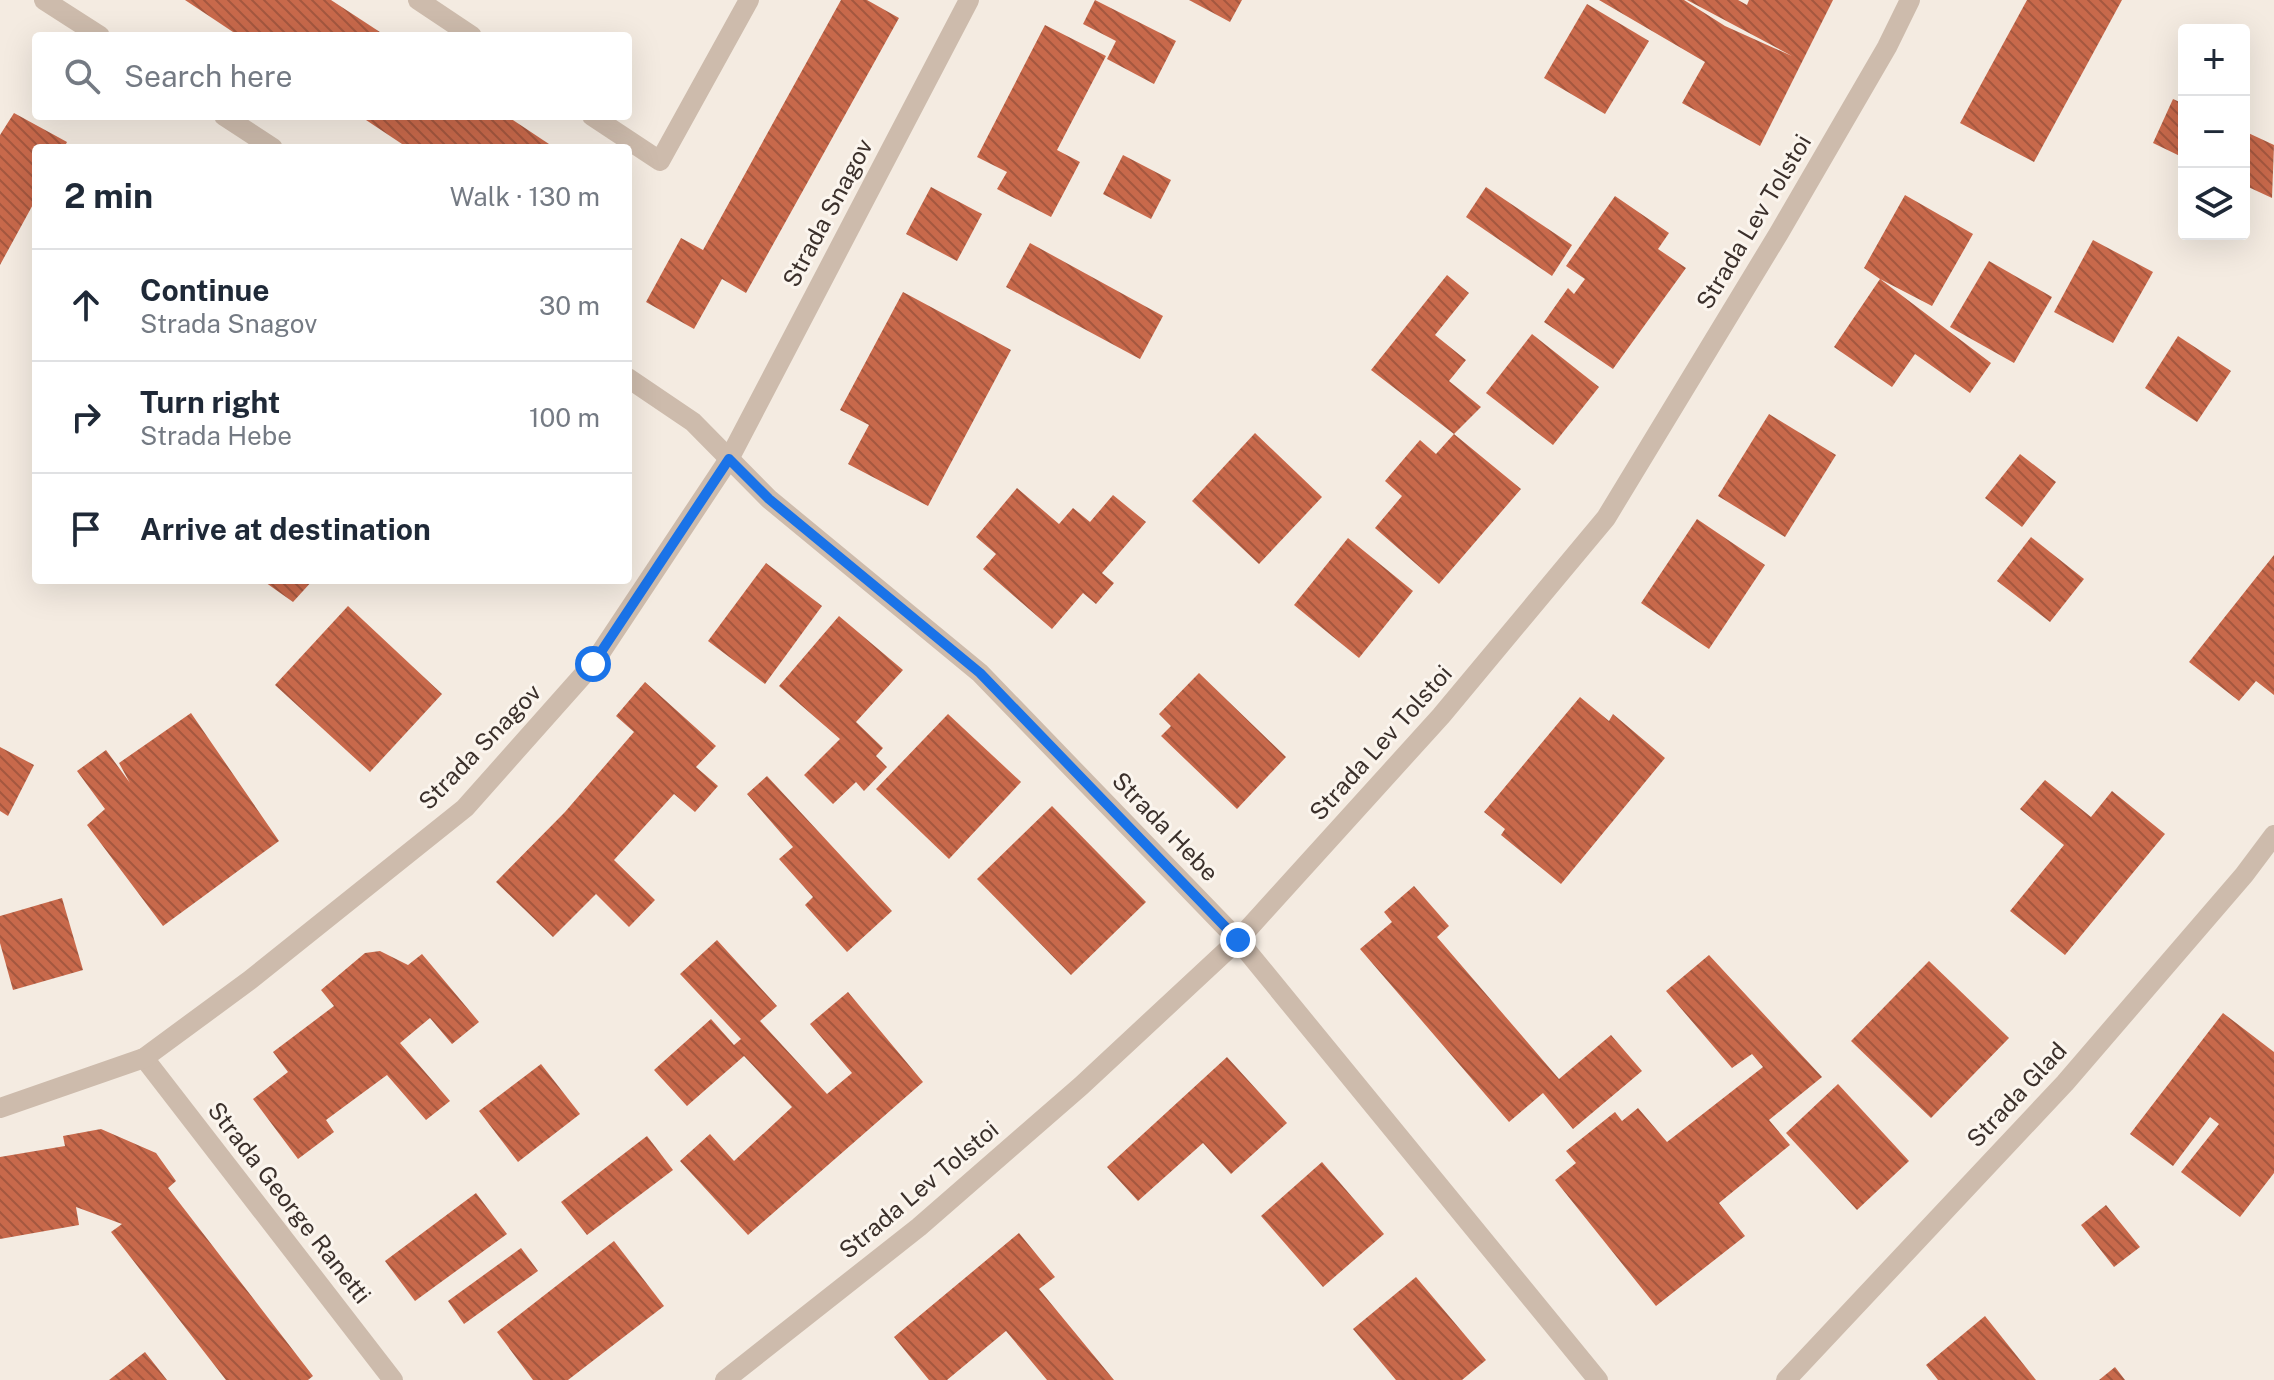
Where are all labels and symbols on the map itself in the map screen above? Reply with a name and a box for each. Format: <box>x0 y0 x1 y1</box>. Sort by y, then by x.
street label: Strada Lev Tolstoi <box>1690 129 1816 314</box>
street label: Strada Snagov <box>776 134 878 291</box>
route start <box>575 646 611 682</box>
street label: Strada Lev Tolstoi <box>1303 659 1457 826</box>
street label: Strada Snagov <box>412 678 546 815</box>
street label: Strada Hebe <box>1107 766 1225 886</box>
route end <box>1220 922 1256 958</box>
street label: Strada Glad <box>1961 1036 2072 1152</box>
street label: Strada George Ranetti <box>202 1096 377 1309</box>
street label: Strada Lev Tolstoi <box>833 1115 1003 1264</box>

